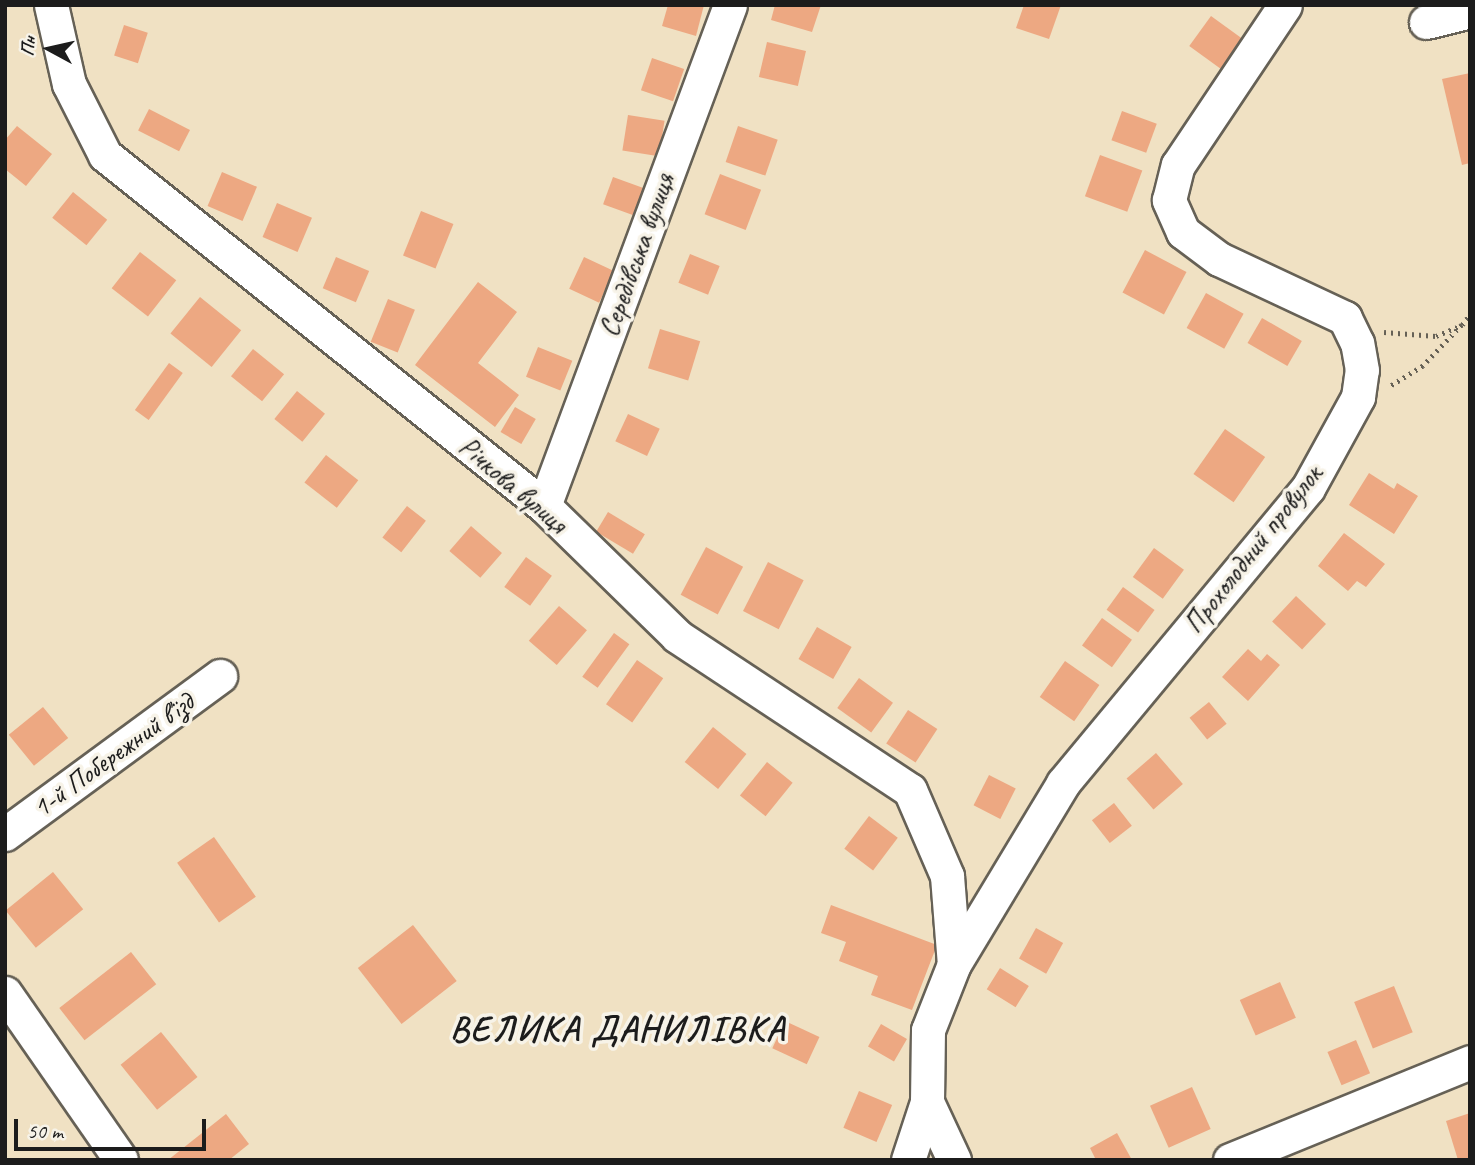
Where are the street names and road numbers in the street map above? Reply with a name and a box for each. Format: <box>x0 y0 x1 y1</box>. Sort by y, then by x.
street label: Середівська вулиця <box>592 168 682 342</box>
street label: Річкова вулиця <box>451 429 575 541</box>
street label: Прохолодний провулок <box>1177 458 1329 640</box>
street label: 1-й Побережний в'їзд <box>26 685 200 825</box>

